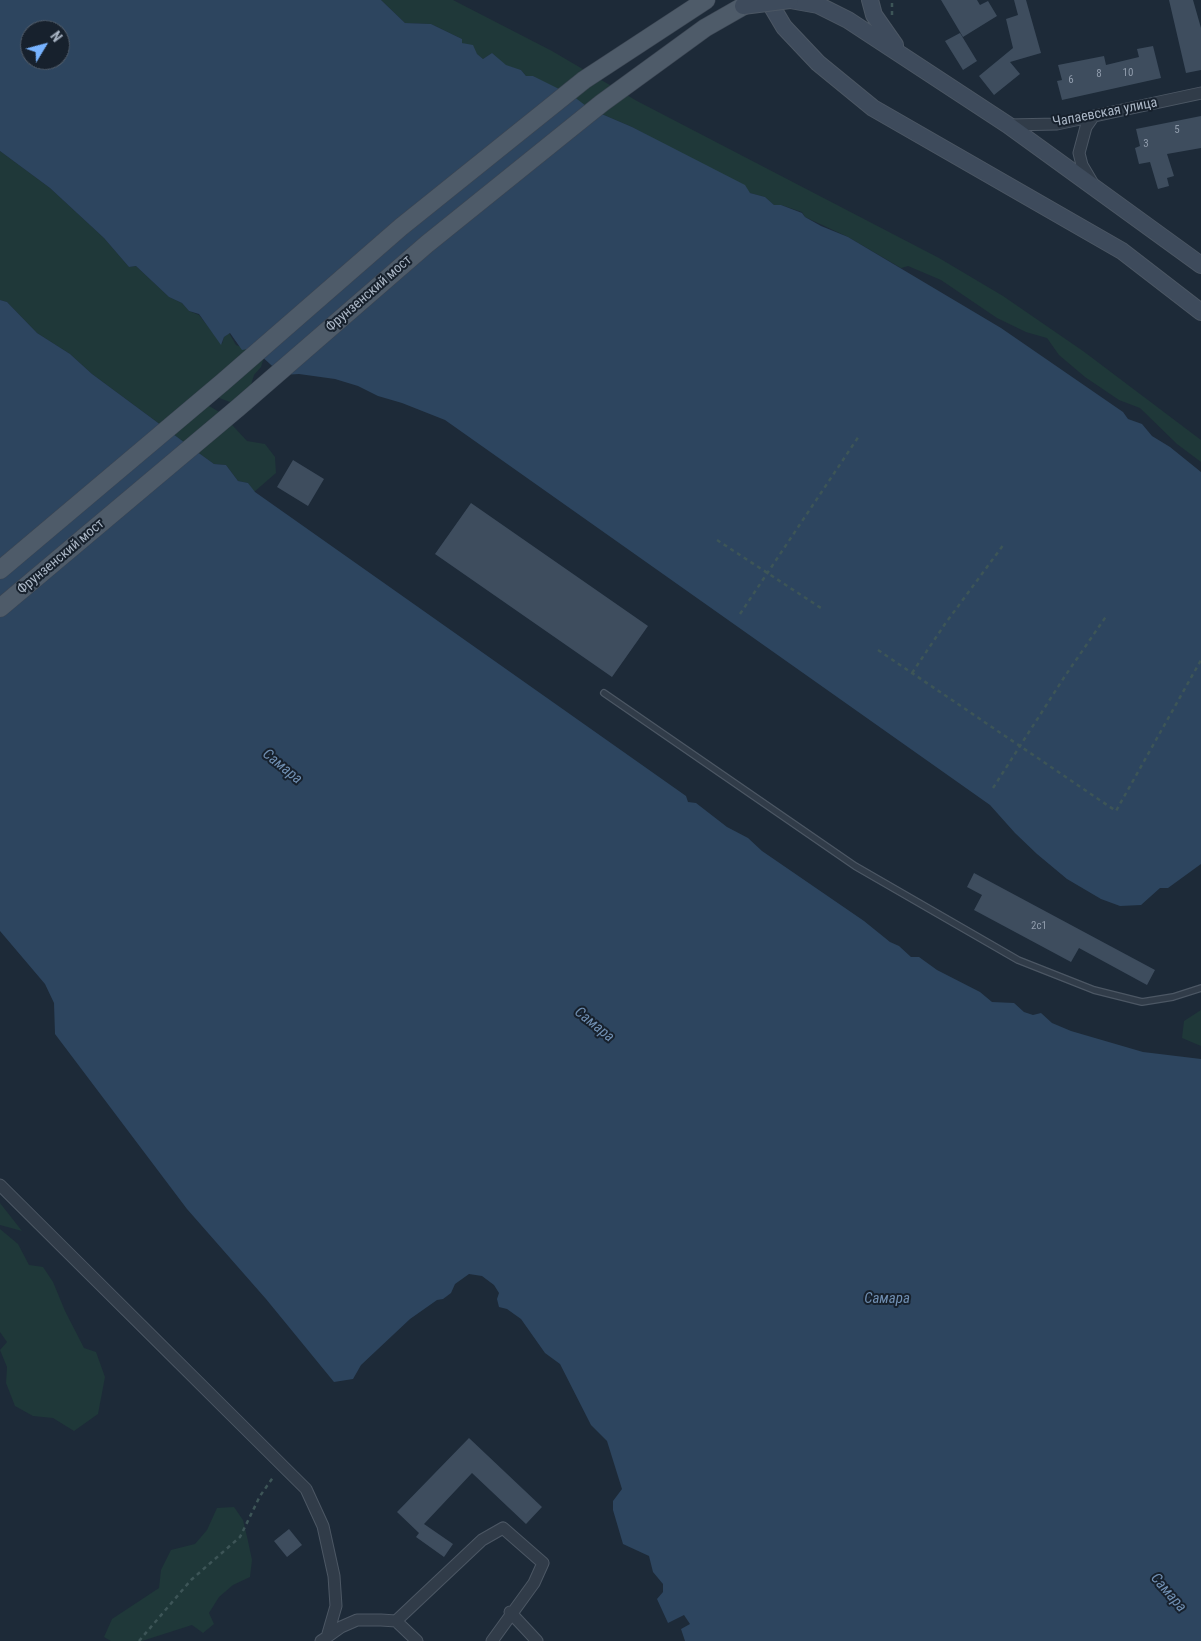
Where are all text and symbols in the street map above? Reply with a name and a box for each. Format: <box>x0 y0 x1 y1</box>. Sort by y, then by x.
north arrow <box>20 20 70 70</box>
text: N <box>47 28 65 45</box>
house number: 10 <box>1123 66 1133 80</box>
house number: 8 <box>1096 67 1102 81</box>
house number: 6 <box>1068 73 1074 87</box>
street label: Чапаевская улица <box>1051 95 1159 131</box>
house number: 5 <box>1174 123 1180 137</box>
house number: 3 <box>1143 137 1149 151</box>
street label: Фрунзенский мост <box>323 252 415 336</box>
street label: Фрунзенский мост <box>14 516 108 598</box>
water label: Самара <box>259 746 305 788</box>
house number: 2с1 <box>1031 919 1047 933</box>
water label: Самара <box>571 1004 617 1046</box>
water label: Самара <box>864 1290 910 1308</box>
water label: Самара <box>1146 1570 1190 1616</box>

